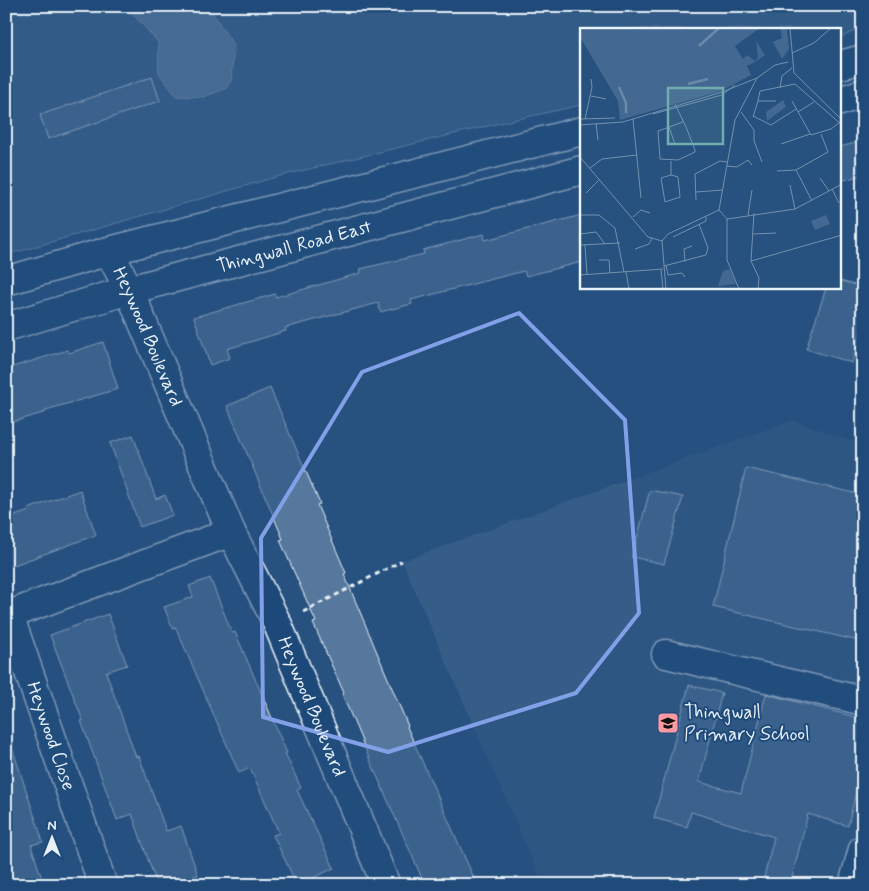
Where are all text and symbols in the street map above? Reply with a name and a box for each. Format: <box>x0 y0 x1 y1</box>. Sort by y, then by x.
inset map <box>580 28 842 289</box>
street label: Thingwall Road East <box>214 214 374 279</box>
street label: Heywood Boulevard <box>107 262 189 410</box>
street label: Heywood Boulevard <box>272 633 352 780</box>
street label: Heywood Close <box>21 678 82 794</box>
place label: Thingwall Primary School <box>684 700 810 747</box>
school or university icon: Thingwall Primary School <box>656 711 680 735</box>
north arrow <box>28 814 78 864</box>
text: N <box>47 817 57 835</box>

